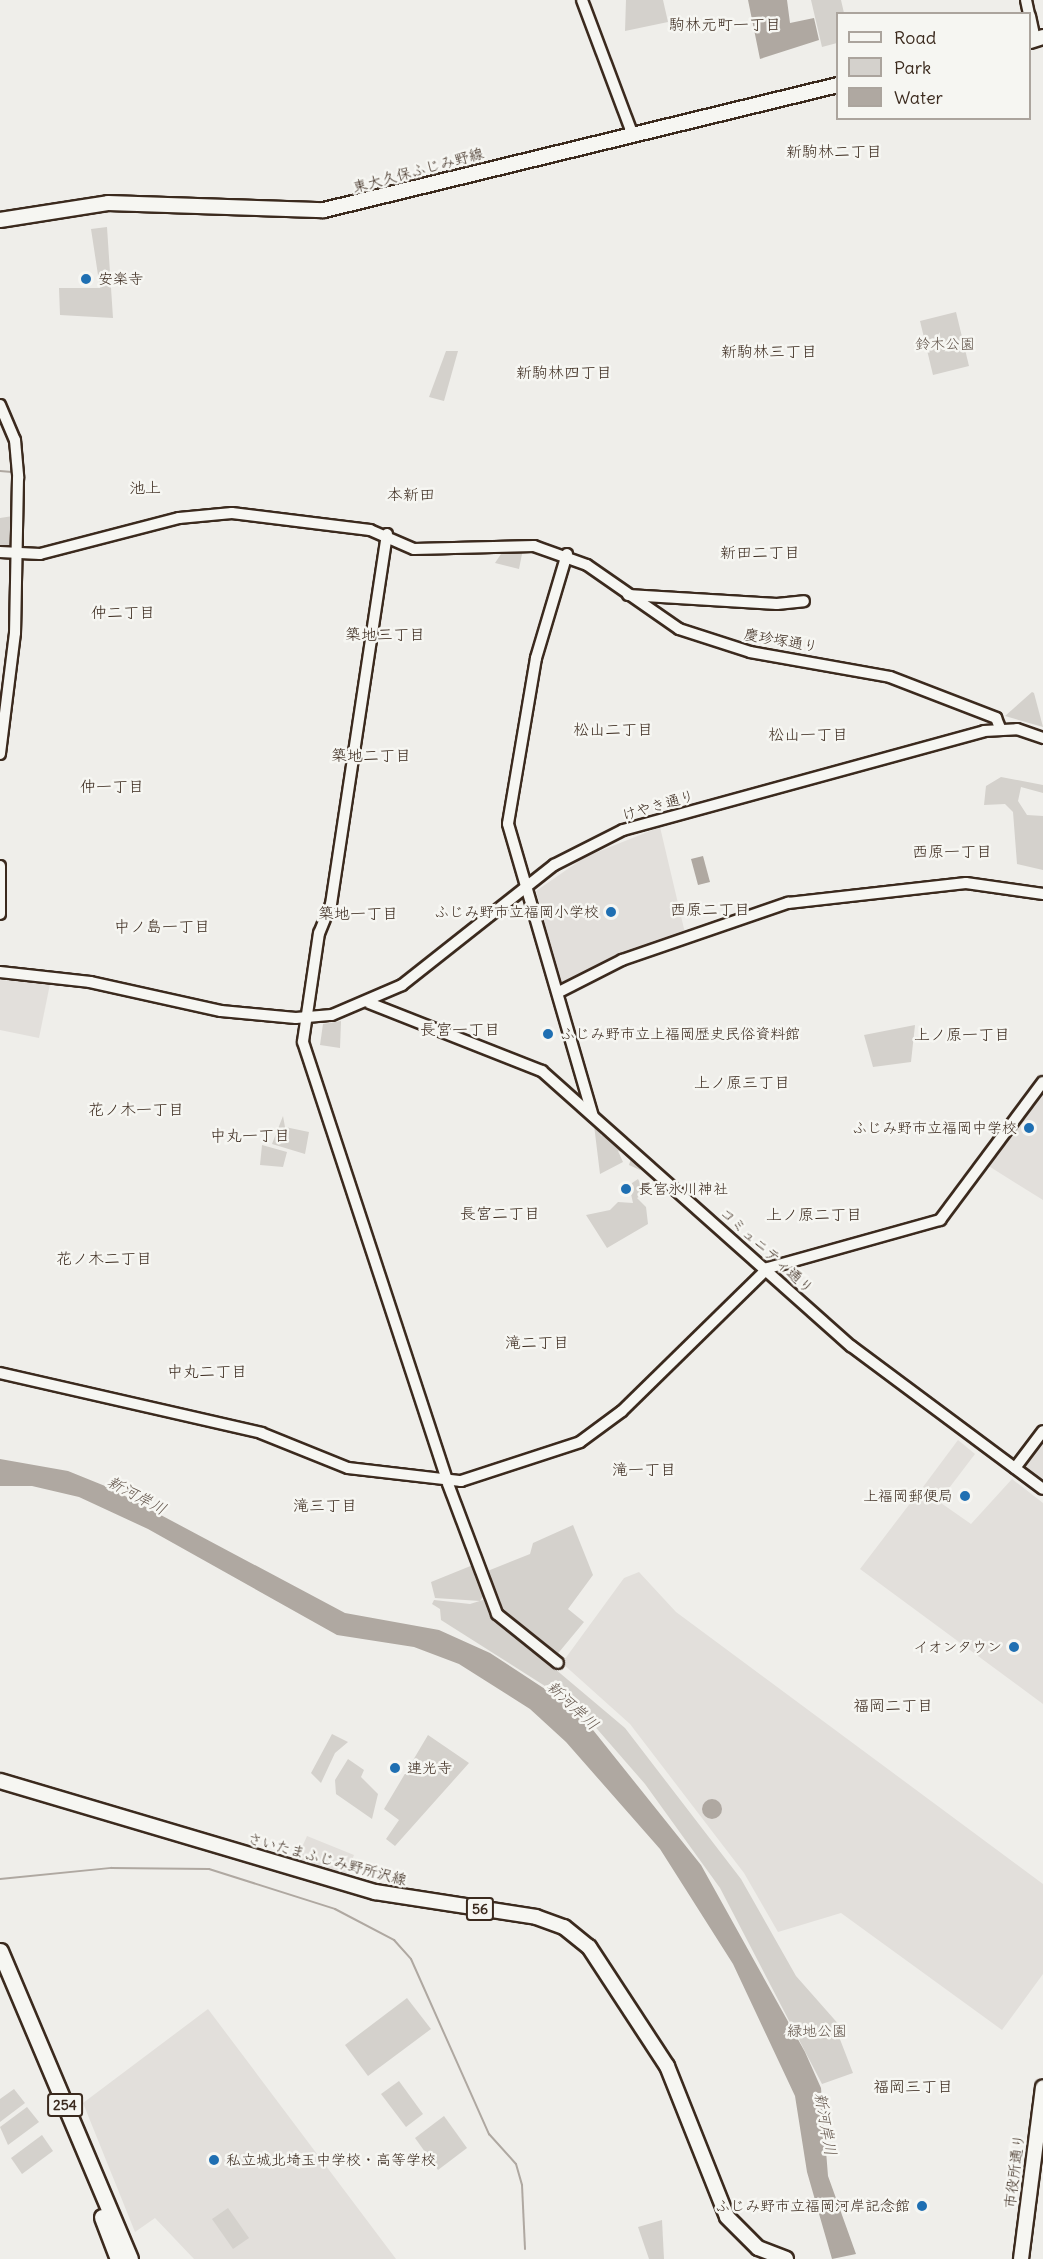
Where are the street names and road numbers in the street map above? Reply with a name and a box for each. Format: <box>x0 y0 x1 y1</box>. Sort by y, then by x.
street label: 東大久保ふじみ野線 <box>350 144 486 196</box>
street label: 慶珍塚通り <box>743 625 819 655</box>
street label: けやき通り <box>619 786 697 824</box>
street label: コミュニティ通り <box>716 1203 818 1297</box>
street label: さいたまふじみ野所沢線 <box>245 1829 409 1889</box>
road number: 56 <box>465 1898 495 1920</box>
road number: 254 <box>47 2094 83 2116</box>
street label: 市役所通り <box>1000 2133 1028 2209</box>

